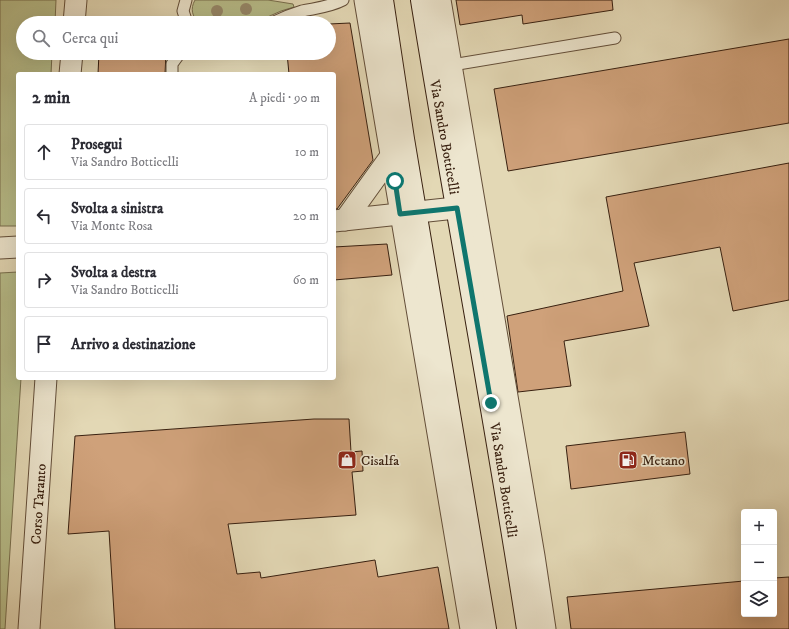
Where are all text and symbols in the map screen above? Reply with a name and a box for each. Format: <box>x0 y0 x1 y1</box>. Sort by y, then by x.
search box <box>16 16 336 60</box>
icon: search <box>30 27 52 49</box>
text: Cerca qui <box>62 29 118 48</box>
street label: Via Sandro Botticelli <box>425 78 463 196</box>
text: 2 min <box>32 87 70 109</box>
text: A piedi · 90 m <box>249 90 320 106</box>
text: Prosegui <box>71 135 122 154</box>
icon: ahead <box>33 141 55 163</box>
text: 10 m <box>295 144 319 160</box>
text: Via Sandro Botticelli <box>71 154 179 170</box>
route start <box>386 172 404 190</box>
text: Svolta a sinistra <box>71 199 163 218</box>
icon: left <box>33 205 55 227</box>
text: 20 m <box>293 208 319 224</box>
text: Via Monte Rosa <box>71 218 153 234</box>
text: Svolta a destra <box>71 263 156 282</box>
icon: right <box>33 269 55 291</box>
text: 60 m <box>293 272 319 288</box>
text: Via Sandro Botticelli <box>71 282 179 298</box>
icon: arrive <box>33 333 55 355</box>
text: Arrivo a destinazione <box>71 335 195 354</box>
route end <box>482 394 500 412</box>
street label: Via Sandro Botticelli <box>485 420 521 539</box>
shop icon: Cisalfa <box>336 449 358 471</box>
fuel station icon: Metano <box>617 449 639 471</box>
place label: Cisalfa <box>361 452 399 470</box>
place label: Metano <box>642 452 685 470</box>
street label: Corso Taranto <box>27 463 51 545</box>
map controls <box>741 509 777 617</box>
button: + <box>741 509 777 545</box>
button: − <box>741 545 777 581</box>
button: layers <box>741 581 777 617</box>

